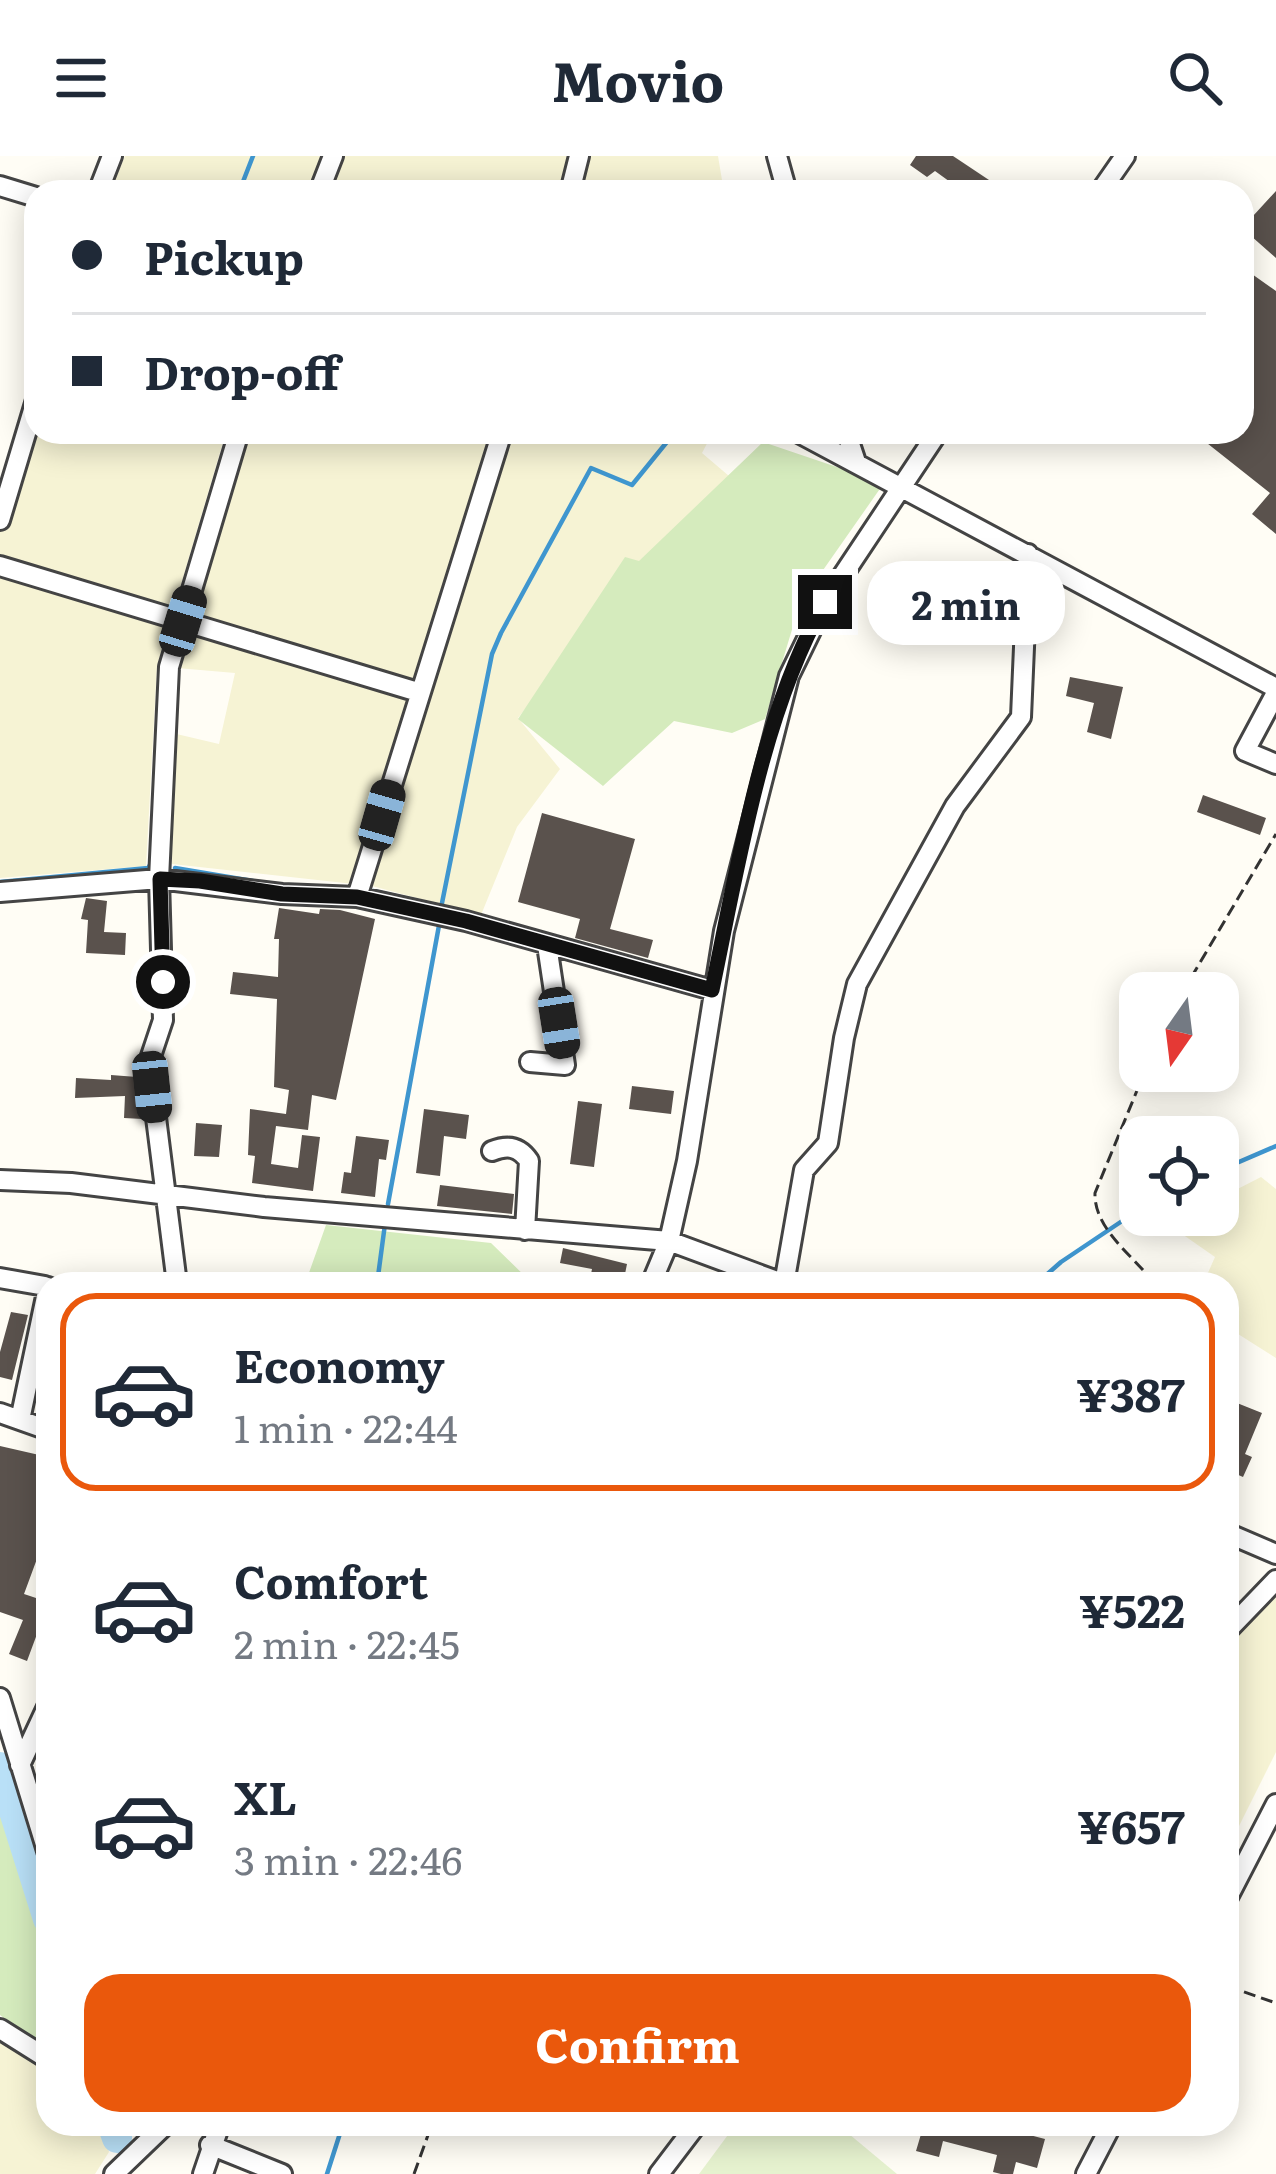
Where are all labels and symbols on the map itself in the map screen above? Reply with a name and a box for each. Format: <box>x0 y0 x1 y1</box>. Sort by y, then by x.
callout: 2 min <box>867 560 1065 644</box>
route end <box>798 575 852 629</box>
car <box>155 581 211 661</box>
car <box>355 775 409 855</box>
route start <box>136 955 190 1009</box>
north arrow <box>1119 972 1239 1092</box>
car <box>536 985 582 1061</box>
car <box>130 1049 174 1125</box>

